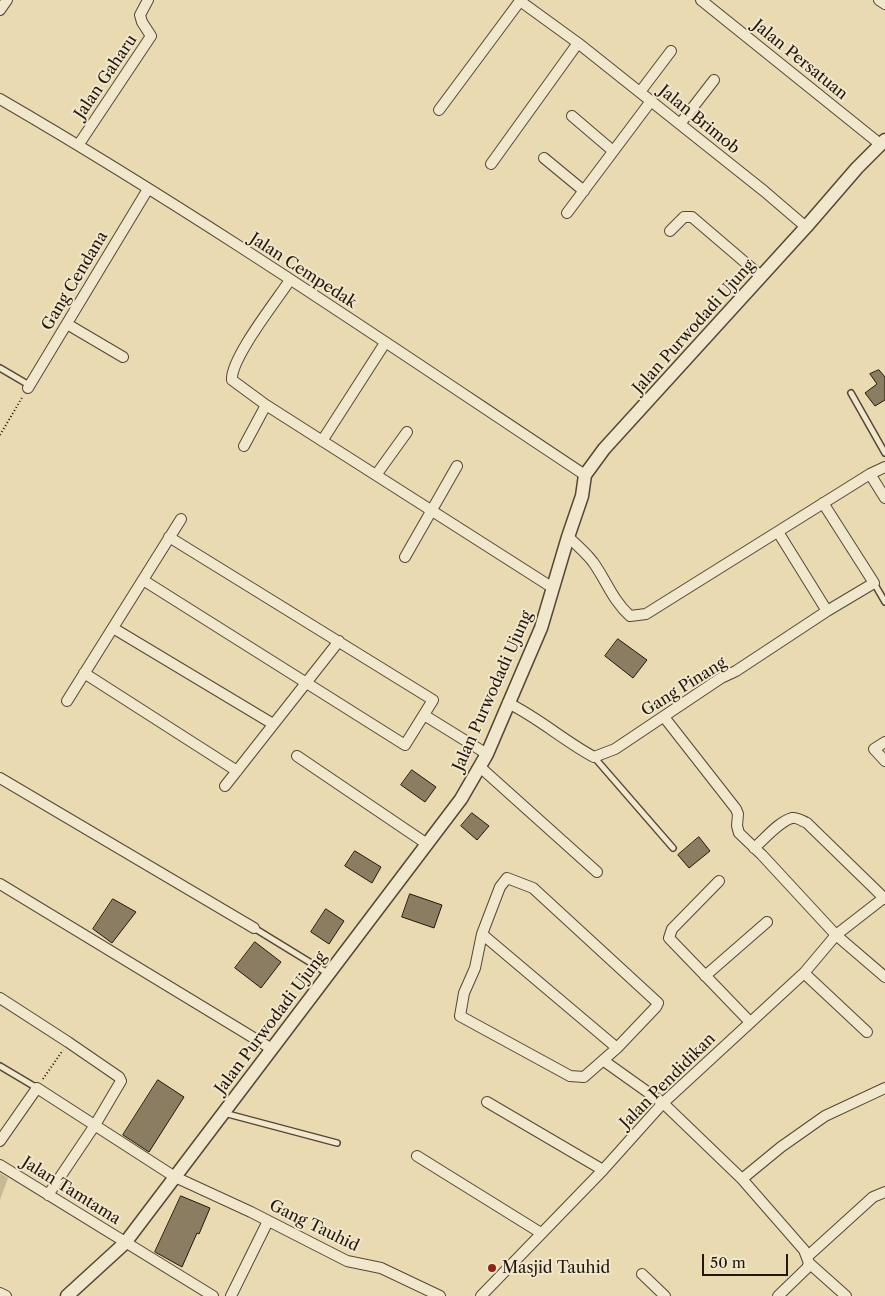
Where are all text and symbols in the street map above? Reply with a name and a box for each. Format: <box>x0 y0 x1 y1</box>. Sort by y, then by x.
street label: Jalan Persatuan <box>749 16 851 104</box>
street label: Jalan Gaharu <box>71 31 141 123</box>
street label: Jalan Brimob <box>655 82 743 158</box>
street label: Gang Cendana <box>38 228 112 334</box>
street label: Jalan Cempedak <box>246 229 360 313</box>
street label: Jalan Purwodadi Ujung <box>629 256 759 398</box>
street label: Jalan Purwodadi Ujung <box>449 608 537 774</box>
street label: Gang Pinang <box>638 653 730 721</box>
street label: Jalan Purwodadi Ujung <box>211 948 331 1098</box>
street label: Jalan Pendidikan <box>616 1029 720 1133</box>
street label: Jalan Tamtama <box>18 1153 124 1229</box>
street label: Gang Tauhid <box>266 1196 362 1256</box>
scale bar <box>705 1244 791 1276</box>
text: 50 m <box>710 1253 746 1272</box>
place label: Masjid Tauhid <box>502 1258 610 1278</box>
marker: Masjid Tauhid <box>486 1262 498 1274</box>

